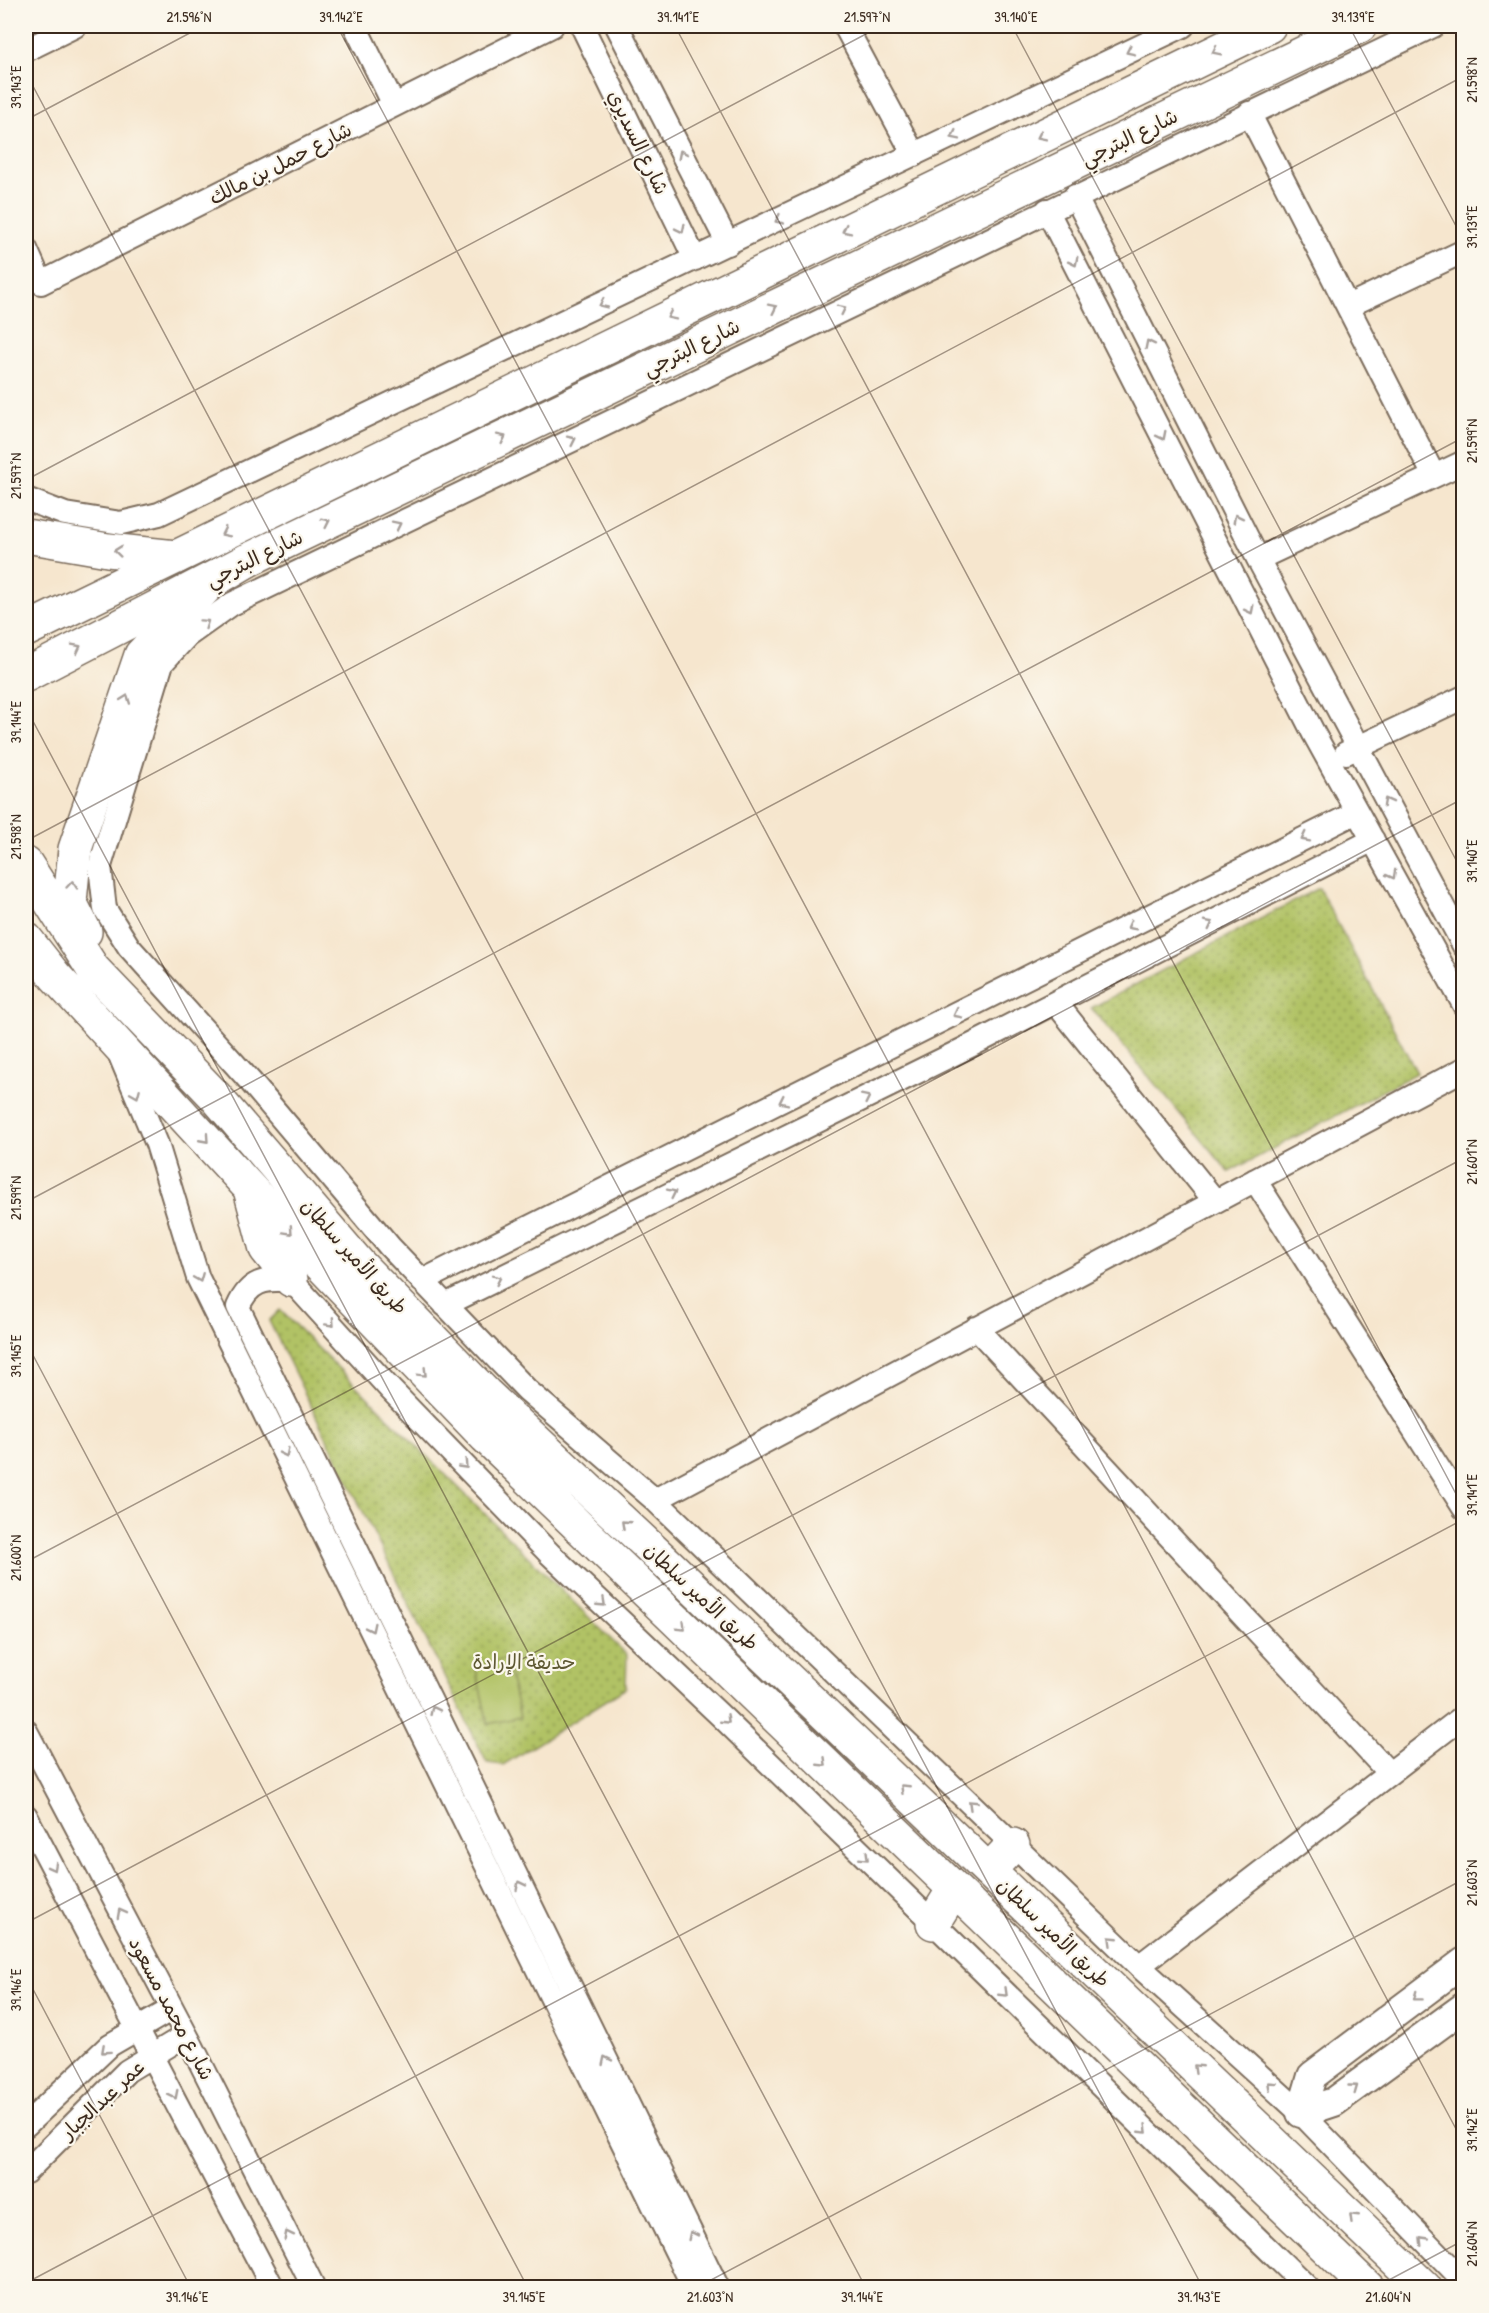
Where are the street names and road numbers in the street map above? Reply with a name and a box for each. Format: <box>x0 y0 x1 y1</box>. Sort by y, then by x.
street label: شارع السديري <box>600 85 676 200</box>
street label: شارع البترجي <box>1076 102 1184 177</box>
street label: شارع حمل بن مالك <box>204 115 357 212</box>
street label: شارع البترجي <box>638 312 746 387</box>
street label: شارع البترجي <box>201 523 309 598</box>
street label: طريق الأمير سلطان <box>296 1192 414 1320</box>
street label: طريق الأمير سلطان <box>639 1536 765 1656</box>
street label: طريق الأمير سلطان <box>992 1871 1116 1993</box>
street label: شارع محمد مسعود <box>122 1932 221 2085</box>
street label: عمر عبدالجبار <box>53 2053 150 2146</box>

